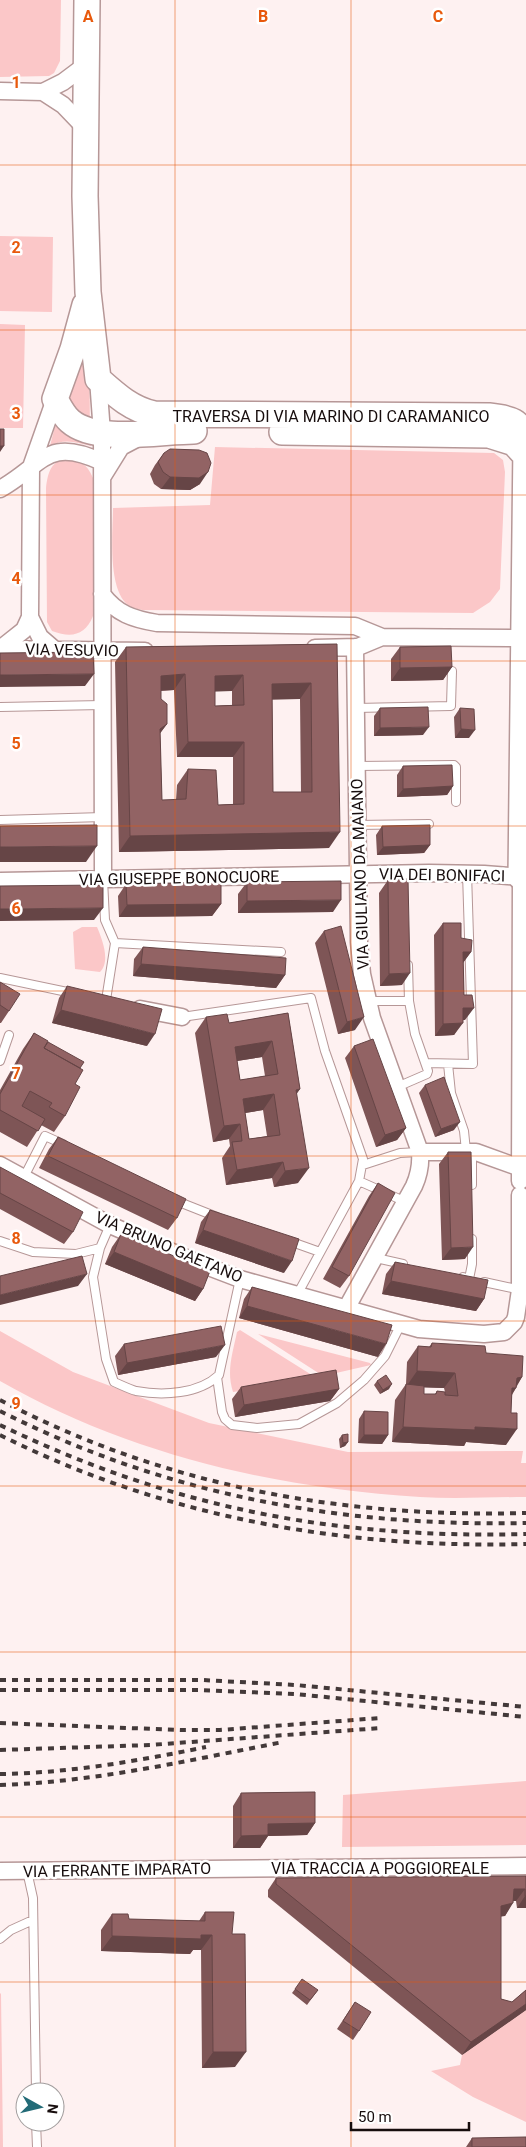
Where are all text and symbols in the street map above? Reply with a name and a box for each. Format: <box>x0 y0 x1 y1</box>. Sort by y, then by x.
text: A <box>83 7 94 26</box>
text: B <box>258 7 268 26</box>
text: C <box>433 7 443 26</box>
text: 1 <box>11 73 21 92</box>
text: 2 <box>11 238 21 257</box>
text: 3 <box>11 404 21 423</box>
street label: TRAVERSA DI VIA MARINO DI CARAMANICO <box>173 407 489 426</box>
text: 4 <box>11 569 21 588</box>
street label: VIA VESUVIO <box>25 640 119 660</box>
text: 5 <box>11 734 21 753</box>
street label: VIA GIULIANO DA MAIANO <box>347 778 373 970</box>
street label: VIA DEI BONIFACI <box>379 864 505 886</box>
street label: VIA GIUSEPPE BONOCUORE <box>78 867 280 889</box>
text: 6 <box>11 899 21 918</box>
text: 7 <box>11 1064 21 1083</box>
street label: VIA BRUNO GAETANO <box>93 1207 245 1287</box>
text: 8 <box>11 1229 21 1248</box>
text: 9 <box>11 1394 21 1413</box>
street label: VIA FERRANTE IMPARATO <box>23 1859 211 1881</box>
street label: VIA TRACCIA A POGGIOREALE <box>271 1859 489 1878</box>
north arrow <box>15 2082 65 2132</box>
scale bar <box>351 2100 468 2132</box>
text: N <box>44 2103 61 2115</box>
text: 50 m <box>358 2108 392 2126</box>

